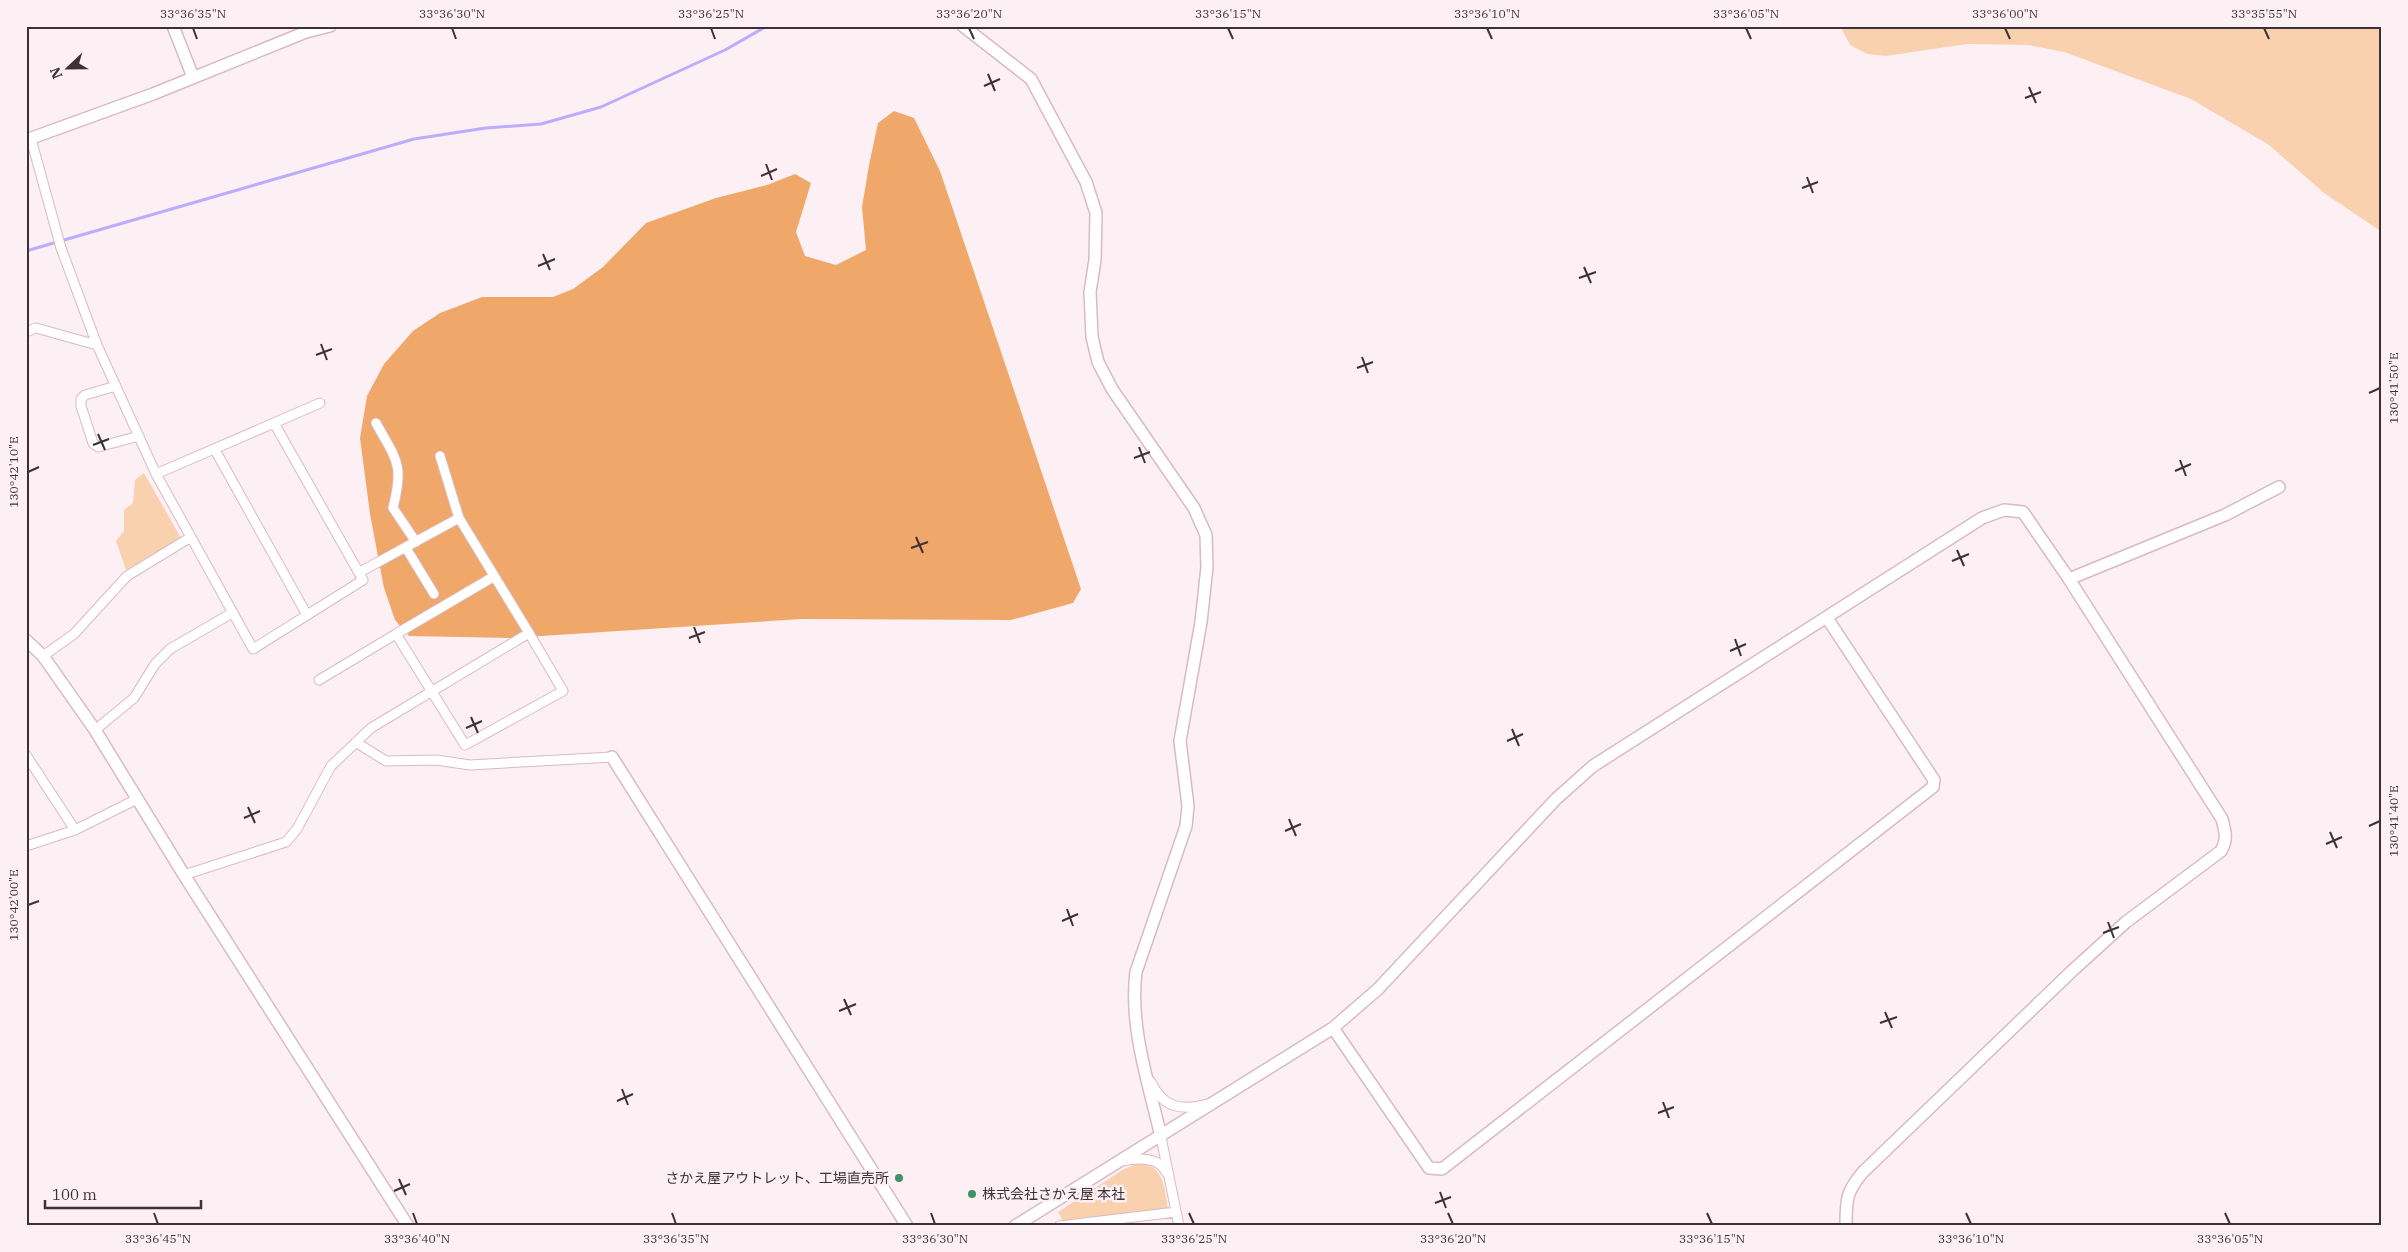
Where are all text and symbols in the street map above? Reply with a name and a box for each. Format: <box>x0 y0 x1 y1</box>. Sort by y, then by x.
text: 33°36'35"N <box>160 6 226 21</box>
text: 33°36'30"N <box>419 6 485 21</box>
text: 33°36'25"N <box>678 6 744 21</box>
text: 33°36'20"N <box>936 6 1002 21</box>
text: 33°36'15"N <box>1195 6 1261 21</box>
text: 33°36'10"N <box>1454 6 1520 21</box>
text: 33°36'05"N <box>1713 6 1779 21</box>
text: 33°36'00"N <box>1972 6 2038 21</box>
text: 33°35'55"N <box>2231 6 2297 21</box>
north arrow <box>42 42 92 92</box>
text: N <box>46 64 66 81</box>
text: 130°41'50"E <box>2386 352 2401 424</box>
text: 130°42'10"E <box>6 436 21 508</box>
text: 130°41'40"E <box>2386 785 2401 857</box>
text: 130°42'00"E <box>6 869 21 941</box>
place label: さかえ屋アウトレット、工場直売所 <box>665 1169 889 1187</box>
marker: さかえ屋アウトレット、工場直売所 <box>893 1172 905 1184</box>
scale bar <box>45 1177 201 1209</box>
text: 100 m <box>52 1185 97 1204</box>
place label: 株式会社さかえ屋 本社 <box>982 1185 1125 1203</box>
marker: 株式会社さかえ屋 本社 <box>966 1188 978 1200</box>
text: 33°36'45"N <box>125 1231 191 1246</box>
text: 33°36'40"N <box>384 1231 450 1246</box>
text: 33°36'35"N <box>643 1231 709 1246</box>
text: 33°36'30"N <box>902 1231 968 1246</box>
text: 33°36'25"N <box>1161 1231 1227 1246</box>
text: 33°36'20"N <box>1420 1231 1486 1246</box>
text: 33°36'15"N <box>1679 1231 1745 1246</box>
text: 33°36'10"N <box>1938 1231 2004 1246</box>
text: 33°36'05"N <box>2197 1231 2263 1246</box>

